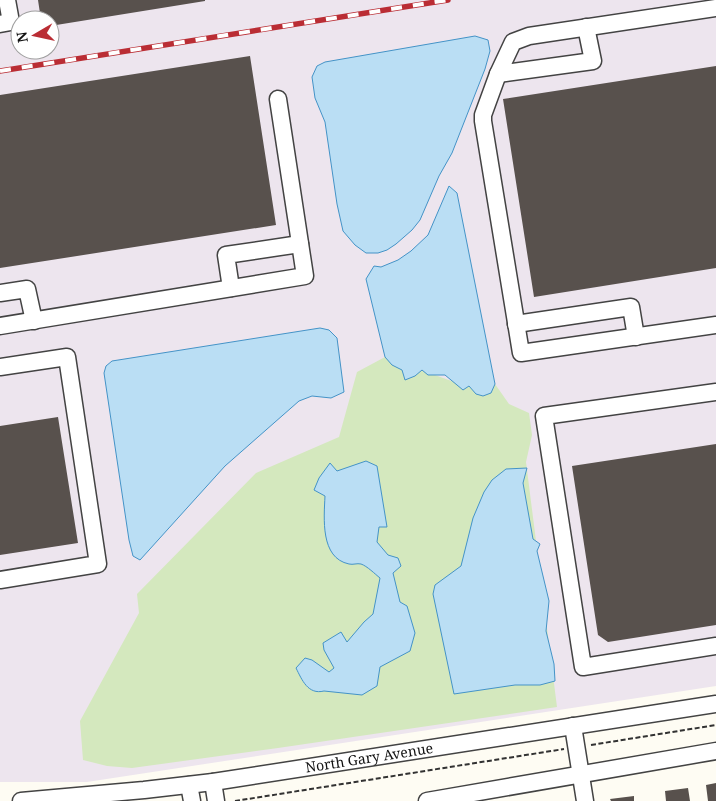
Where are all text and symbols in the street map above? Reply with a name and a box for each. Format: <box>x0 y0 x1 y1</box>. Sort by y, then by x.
north arrow <box>10 10 60 60</box>
text: N <box>11 30 32 44</box>
street label: North Gary Avenue <box>304 738 434 777</box>

